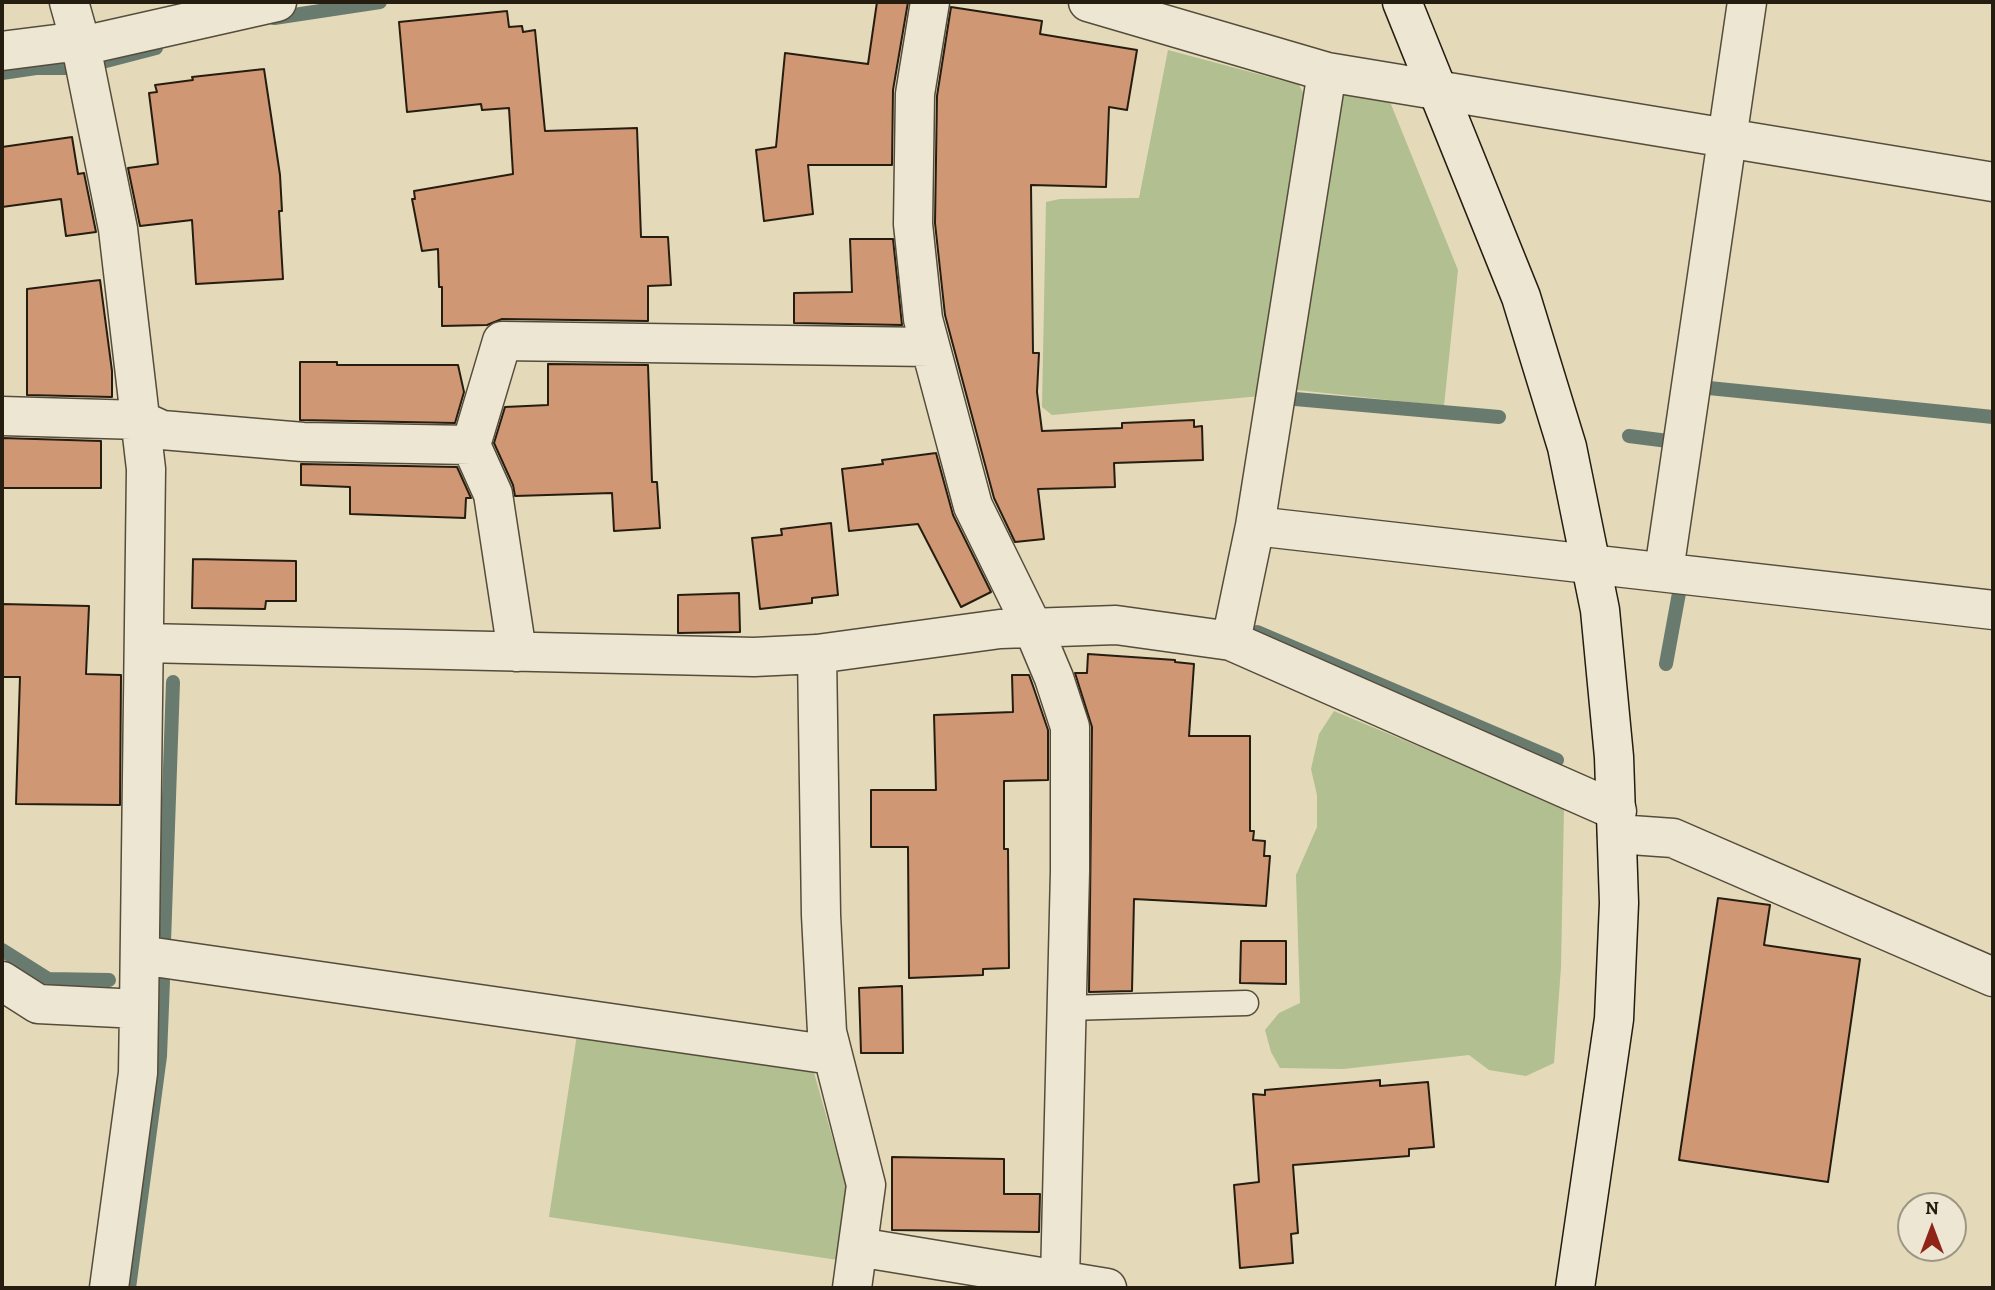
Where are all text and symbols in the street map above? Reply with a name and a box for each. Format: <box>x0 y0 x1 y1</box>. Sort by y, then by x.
north arrow <box>1897 1192 1967 1262</box>
text: N <box>1925 1195 1939 1221</box>

